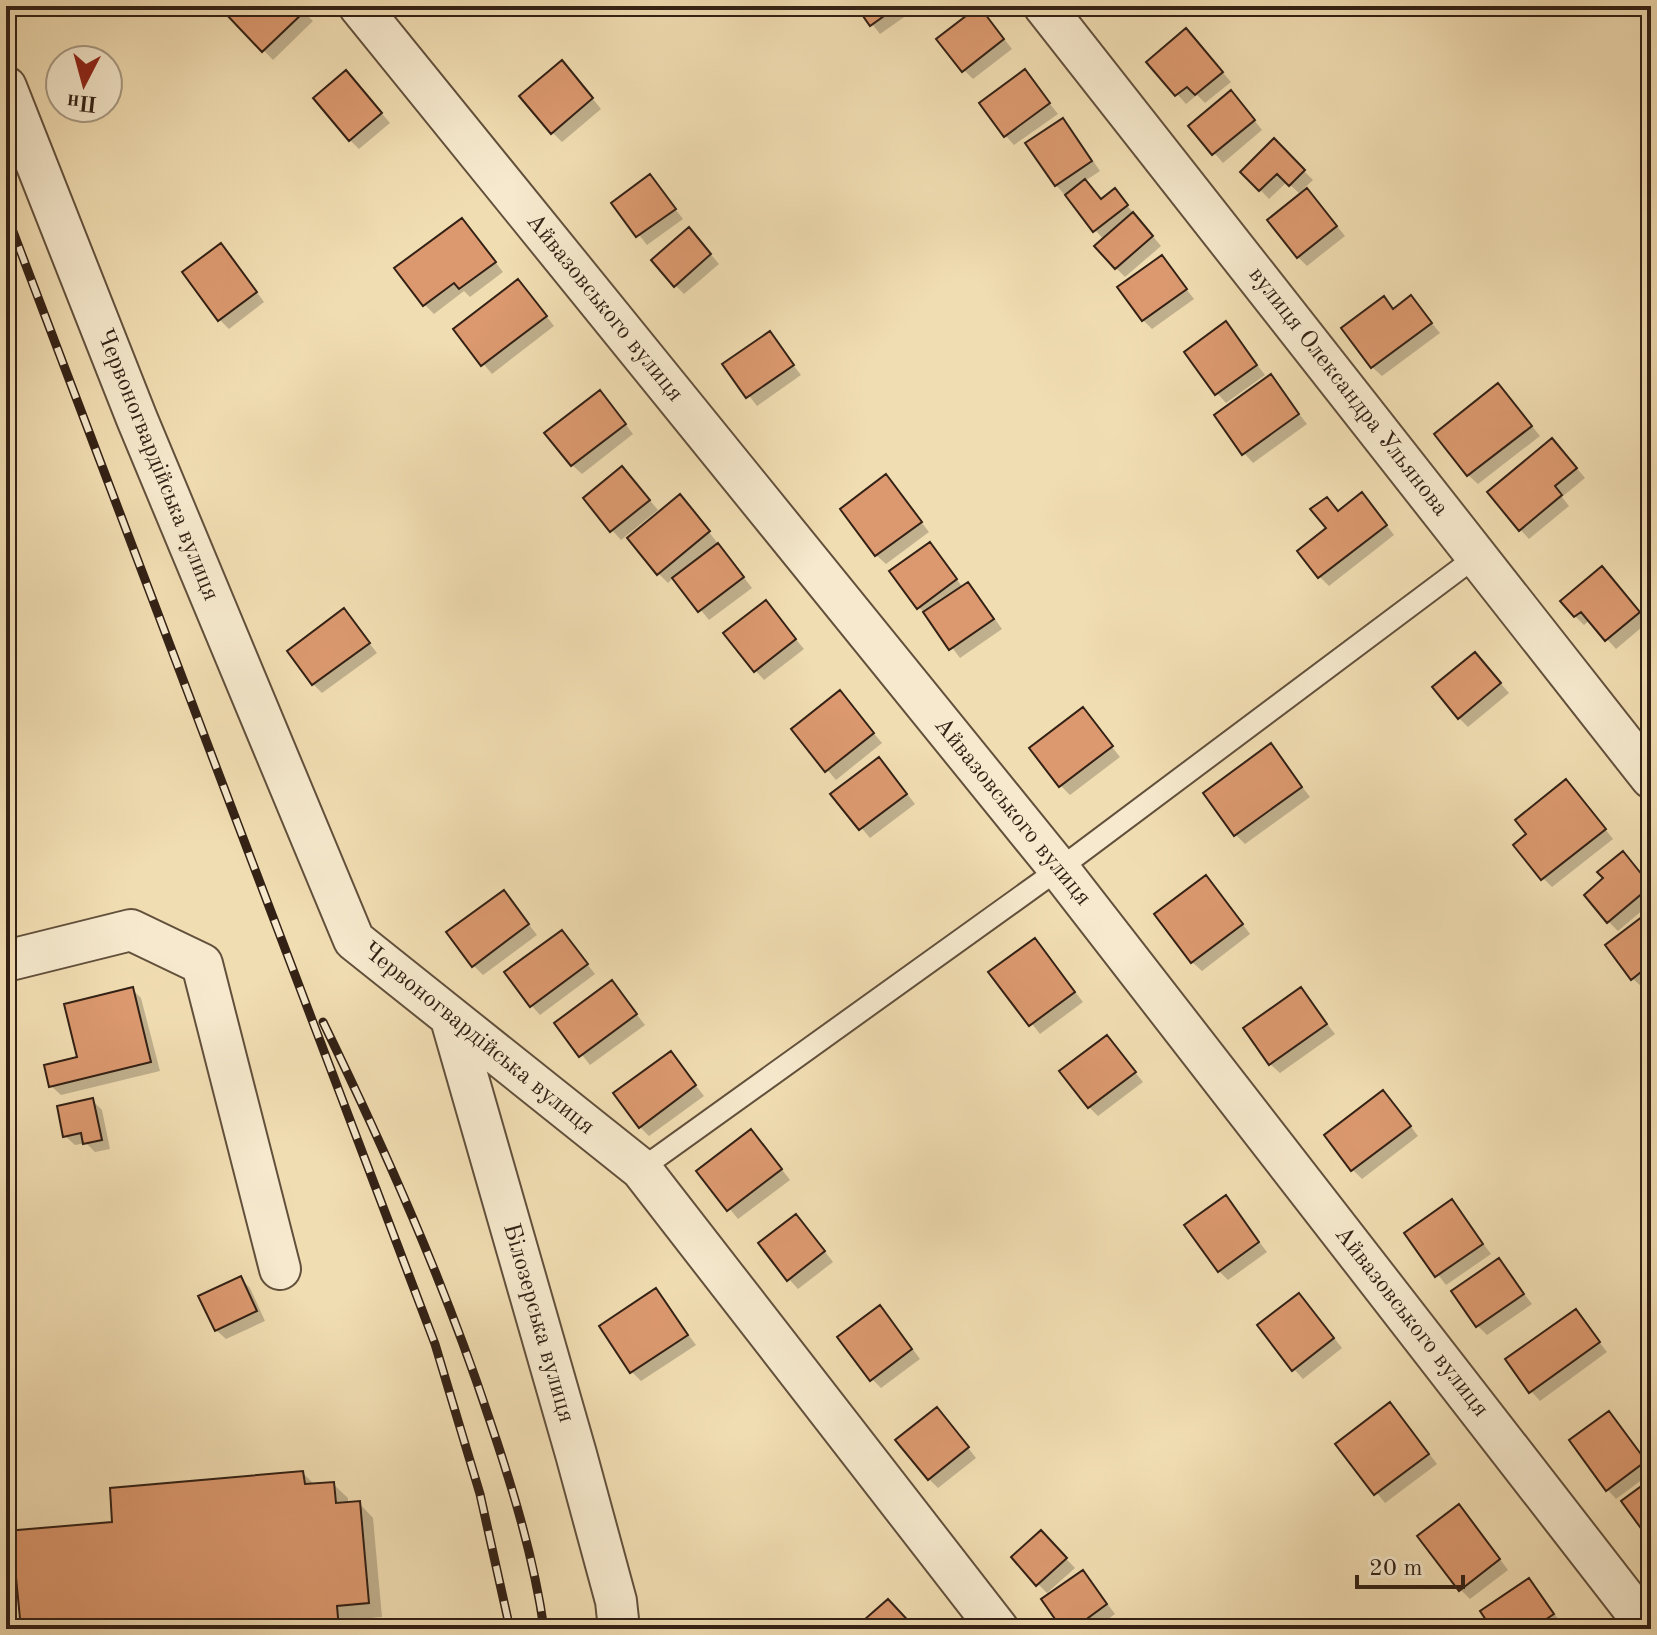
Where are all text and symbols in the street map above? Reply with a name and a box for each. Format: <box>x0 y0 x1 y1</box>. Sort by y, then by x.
north arrow <box>44 44 124 124</box>
text: Пн <box>66 89 98 114</box>
street label: Айвазовського вулиця <box>521 209 687 407</box>
street label: вулиця Олександра Ульянова <box>1243 263 1453 521</box>
street label: Червоногвардійська вулиця <box>91 326 223 604</box>
street label: Айвазовського вулиця <box>929 713 1095 911</box>
street label: Червоногвардійська вулиця <box>357 938 599 1140</box>
street label: Білозерська вулиця <box>498 1221 578 1425</box>
street label: Айвазовського вулиця <box>1329 1222 1493 1422</box>
scale bar <box>1357 1539 1463 1589</box>
text: 20 m <box>1369 1557 1423 1581</box>

